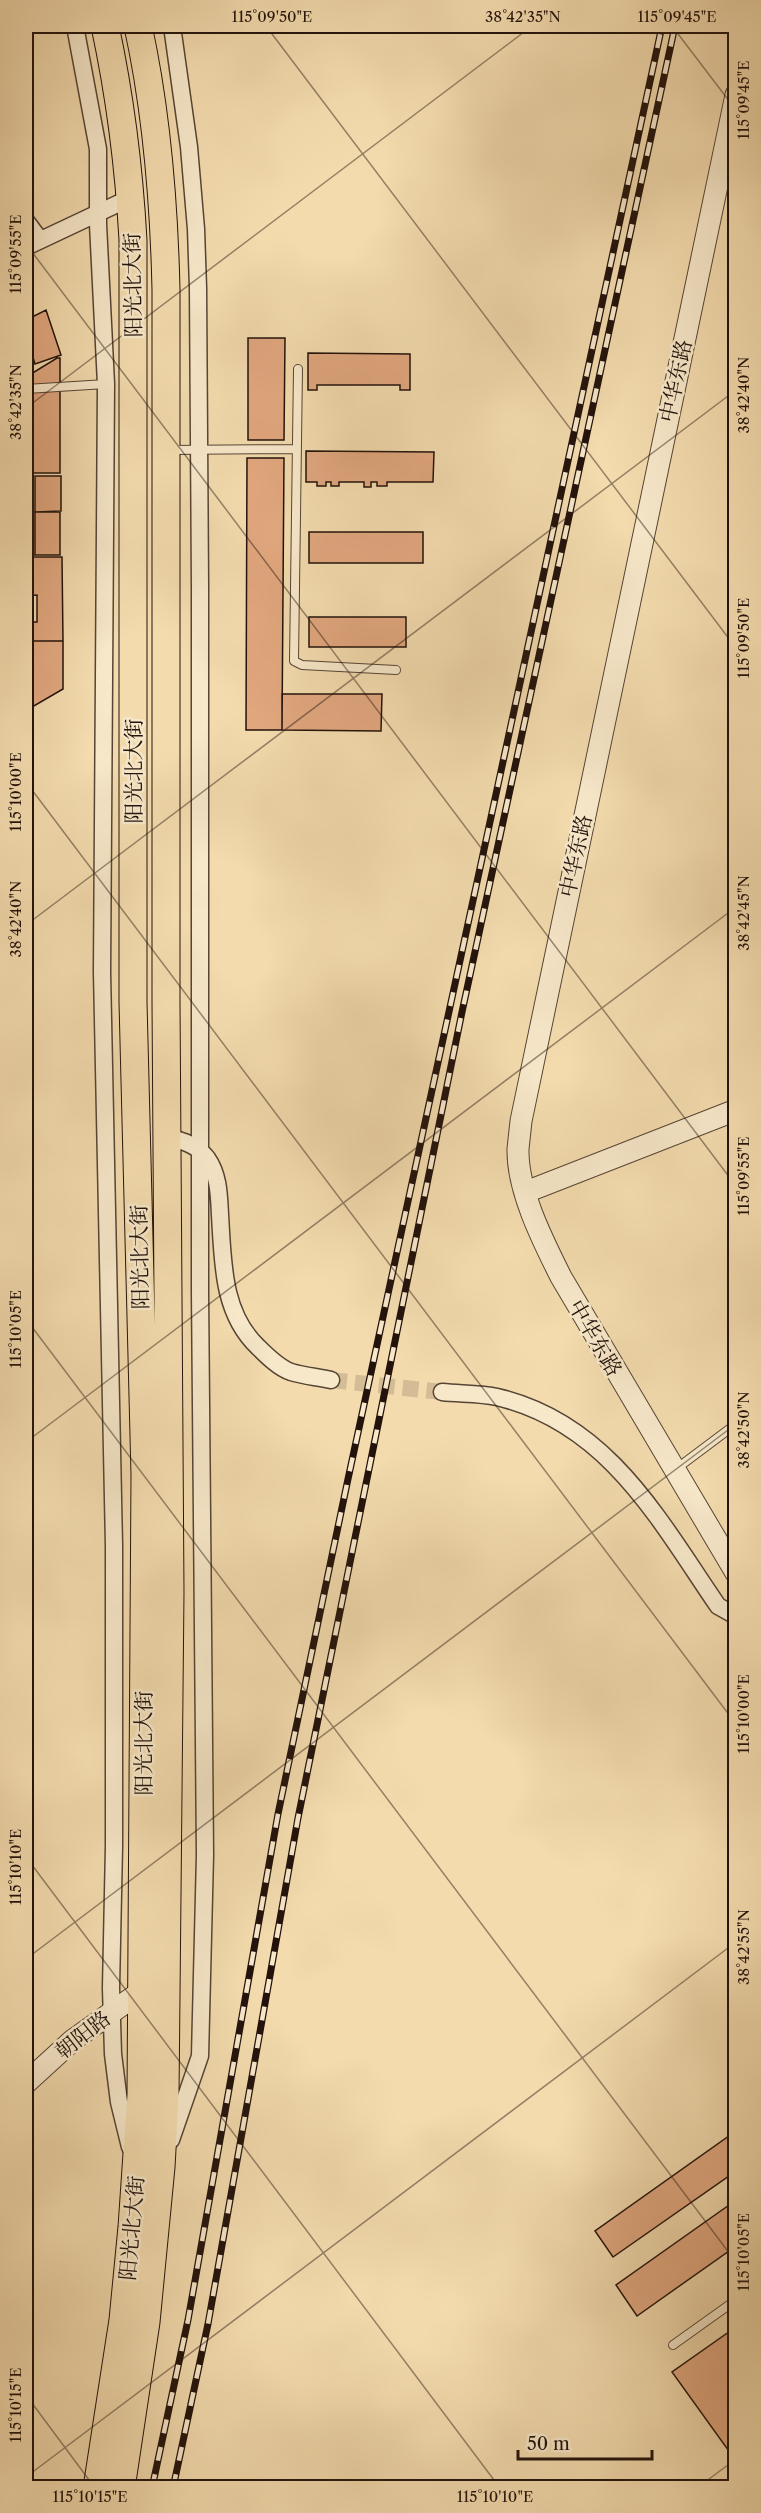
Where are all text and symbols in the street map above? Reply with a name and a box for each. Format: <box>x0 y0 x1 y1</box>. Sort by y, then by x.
text: 115°09'50"E <box>232 7 312 26</box>
text: 38°42'35"N <box>485 7 561 26</box>
text: 115°09'45"E <box>637 7 717 26</box>
text: 115°09'45"E <box>734 60 753 140</box>
text: 115°09'55"E <box>6 214 25 294</box>
street label: 阳光北大街 <box>119 232 146 338</box>
street label: 中华东路 <box>655 337 696 425</box>
text: 38°42'40"N <box>734 357 753 433</box>
text: 38°42'35"N <box>6 364 25 440</box>
text: 115°09'50"E <box>734 598 753 678</box>
street label: 阳光北大街 <box>121 719 146 824</box>
text: 115°10'00"E <box>6 752 25 832</box>
street label: 中华东路 <box>555 812 596 900</box>
text: 38°42'45"N <box>734 875 753 951</box>
text: 38°42'40"N <box>6 881 25 957</box>
text: 115°09'55"E <box>734 1136 753 1216</box>
street label: 阳光北大街 <box>126 1204 153 1310</box>
text: 115°10'05"E <box>6 1290 25 1368</box>
street label: 中华东路 <box>564 1295 627 1380</box>
text: 38°42'50"N <box>734 1391 753 1469</box>
text: 115°10'00"E <box>734 1674 753 1754</box>
street label: 阳光北大街 <box>131 1691 156 1796</box>
text: 115°10'10"E <box>6 1829 25 1905</box>
text: 38°42'55"N <box>734 1909 753 1985</box>
street label: 朝阳路 <box>50 2005 115 2064</box>
street label: 阳光北大街 <box>114 2175 149 2281</box>
text: 115°10'05"E <box>734 2213 753 2291</box>
text: 115°10'15"E <box>6 2367 25 2443</box>
scale bar <box>518 2423 652 2461</box>
text: 50 m <box>527 2433 570 2455</box>
text: 115°10'15"E <box>52 2487 128 2506</box>
text: 115°10'10"E <box>457 2487 533 2506</box>

